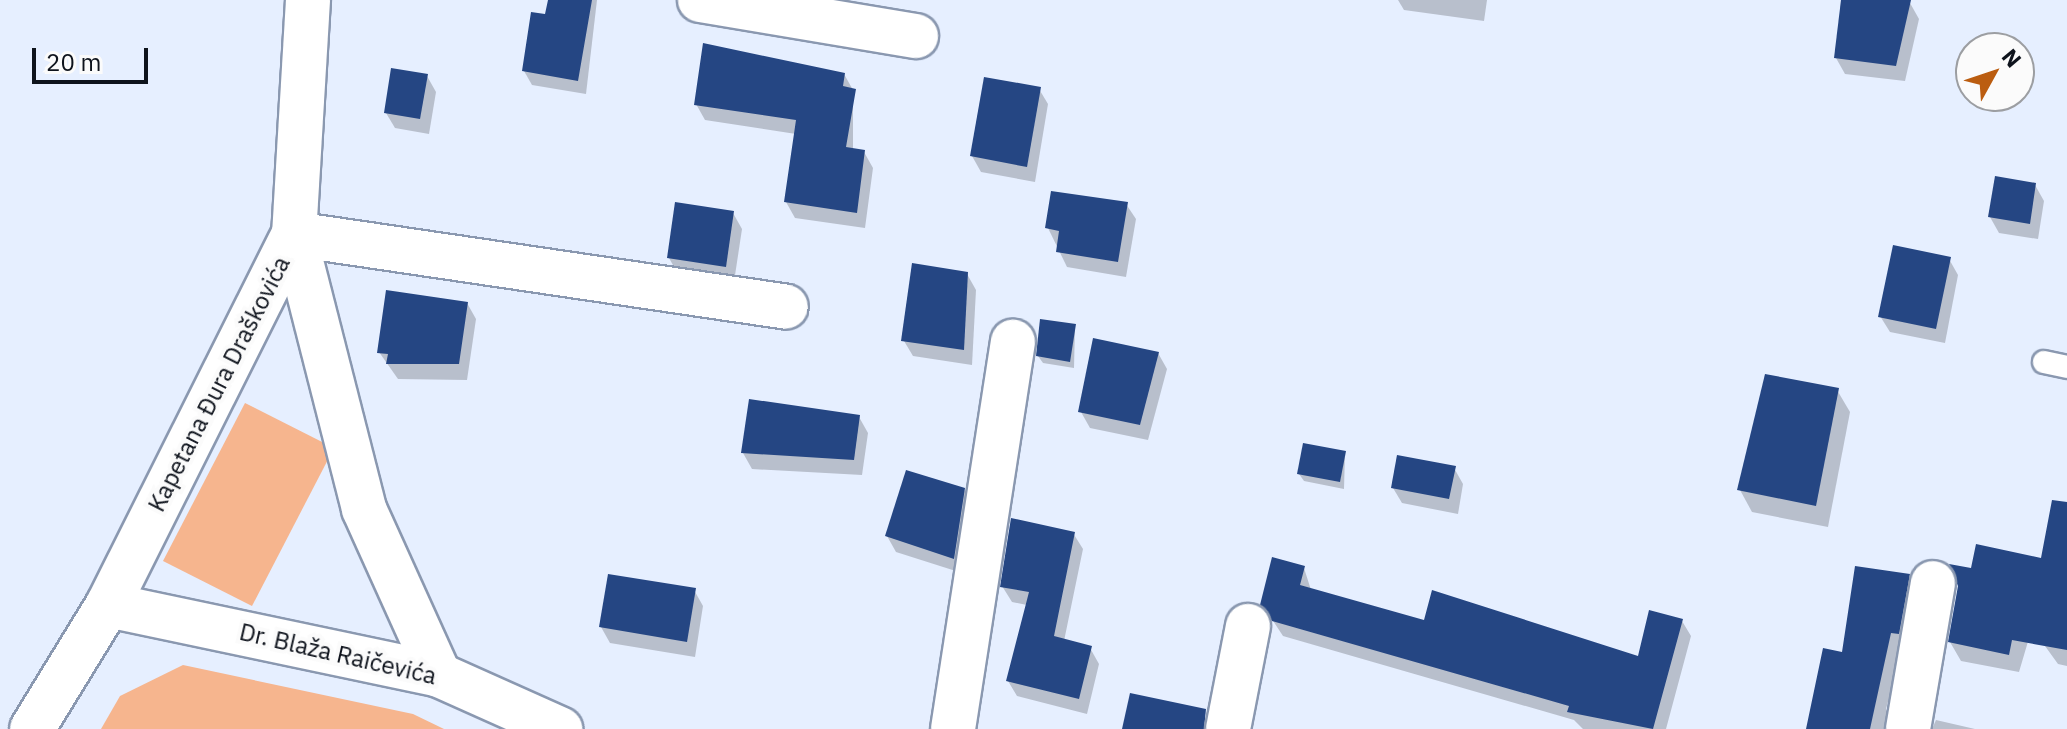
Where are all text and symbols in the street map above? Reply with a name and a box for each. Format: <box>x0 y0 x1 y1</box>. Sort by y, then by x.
scale bar <box>36 32 152 82</box>
north arrow <box>1955 32 2035 112</box>
text: N <box>1996 42 2028 73</box>
text: 20 m <box>46 46 101 78</box>
street label: Kapetana Đura Draškovića <box>142 252 296 516</box>
street label: Dr. Blaža Raičevića <box>237 617 439 691</box>

